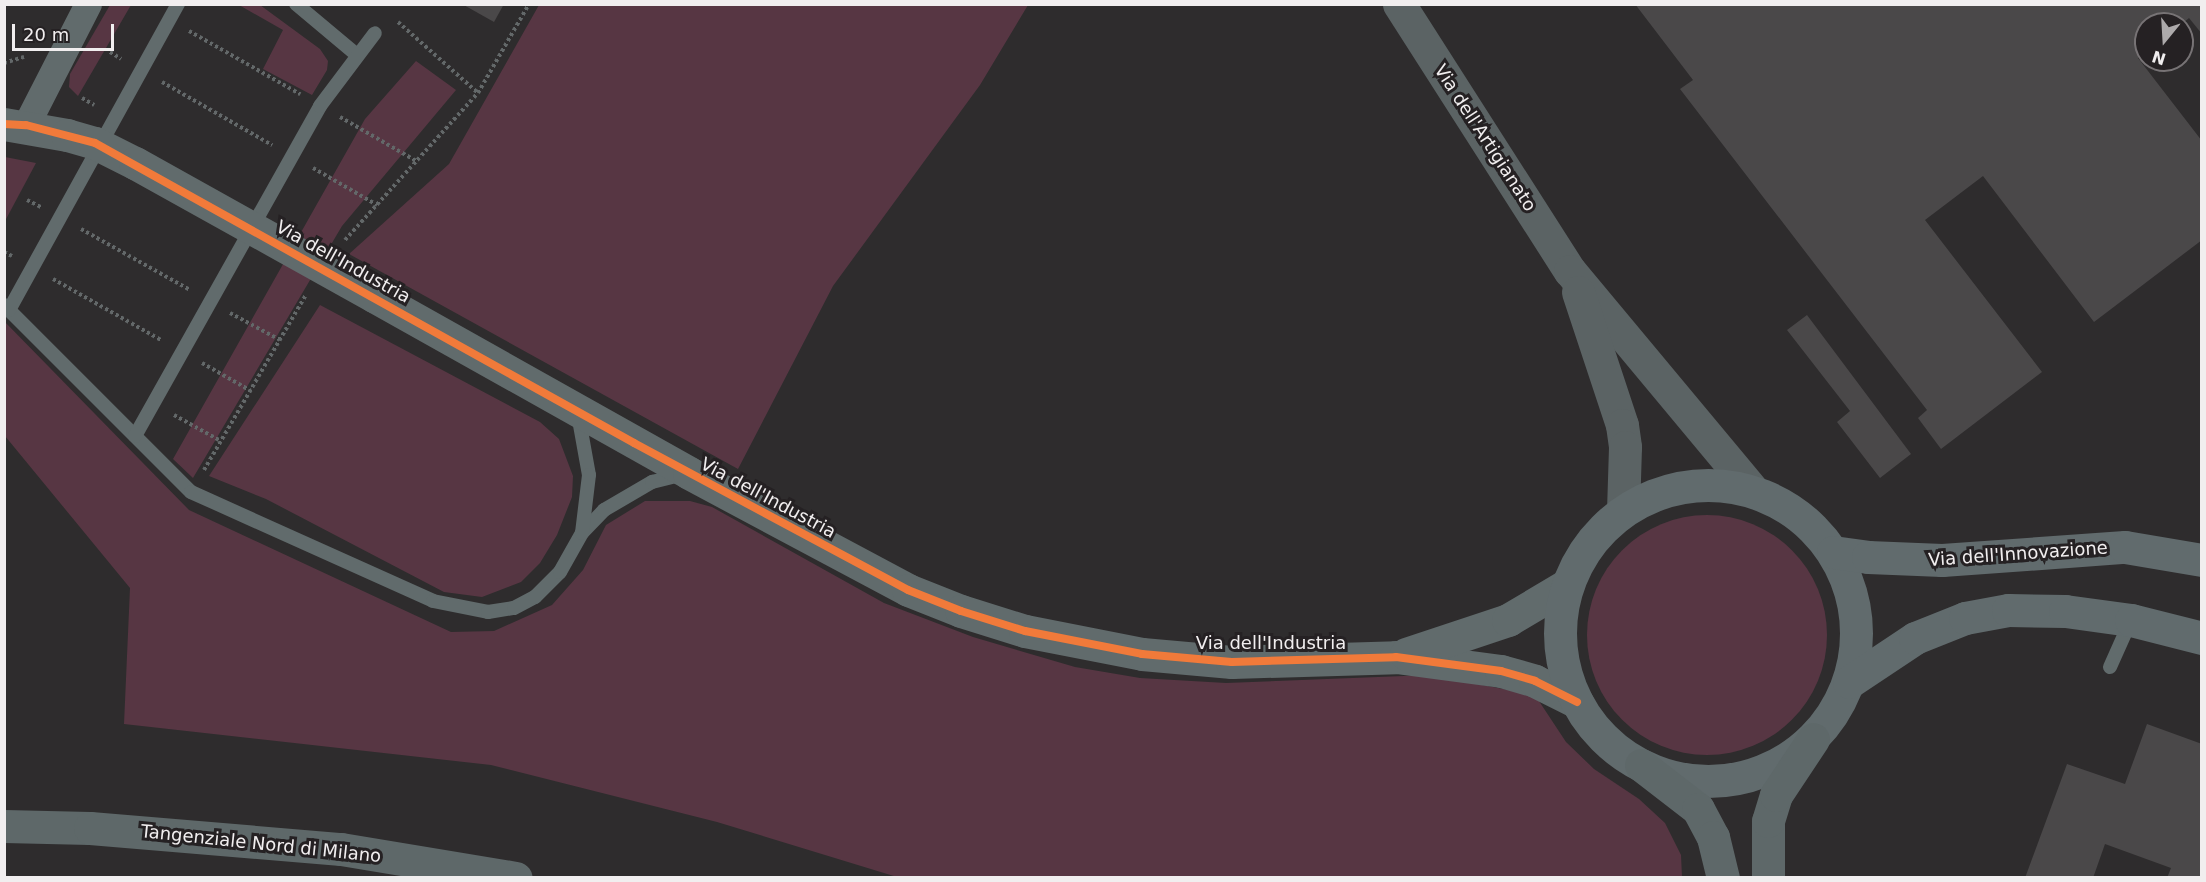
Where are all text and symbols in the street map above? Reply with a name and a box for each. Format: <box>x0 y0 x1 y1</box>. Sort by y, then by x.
scale bar <box>15 12 117 50</box>
north arrow <box>2134 12 2194 72</box>
text: 20 m <box>23 24 69 45</box>
text: N <box>2150 47 2168 69</box>
street label: Via dell'Artigianato <box>1429 60 1541 216</box>
street label: Via dell'Industria <box>272 216 414 308</box>
street label: Via dell'Industria <box>696 453 840 543</box>
street label: Via dell'Innovazione <box>1928 537 2108 571</box>
street label: Via dell'Industria <box>1196 632 1346 654</box>
street label: Tangenziale Nord di Milano <box>140 821 382 867</box>

